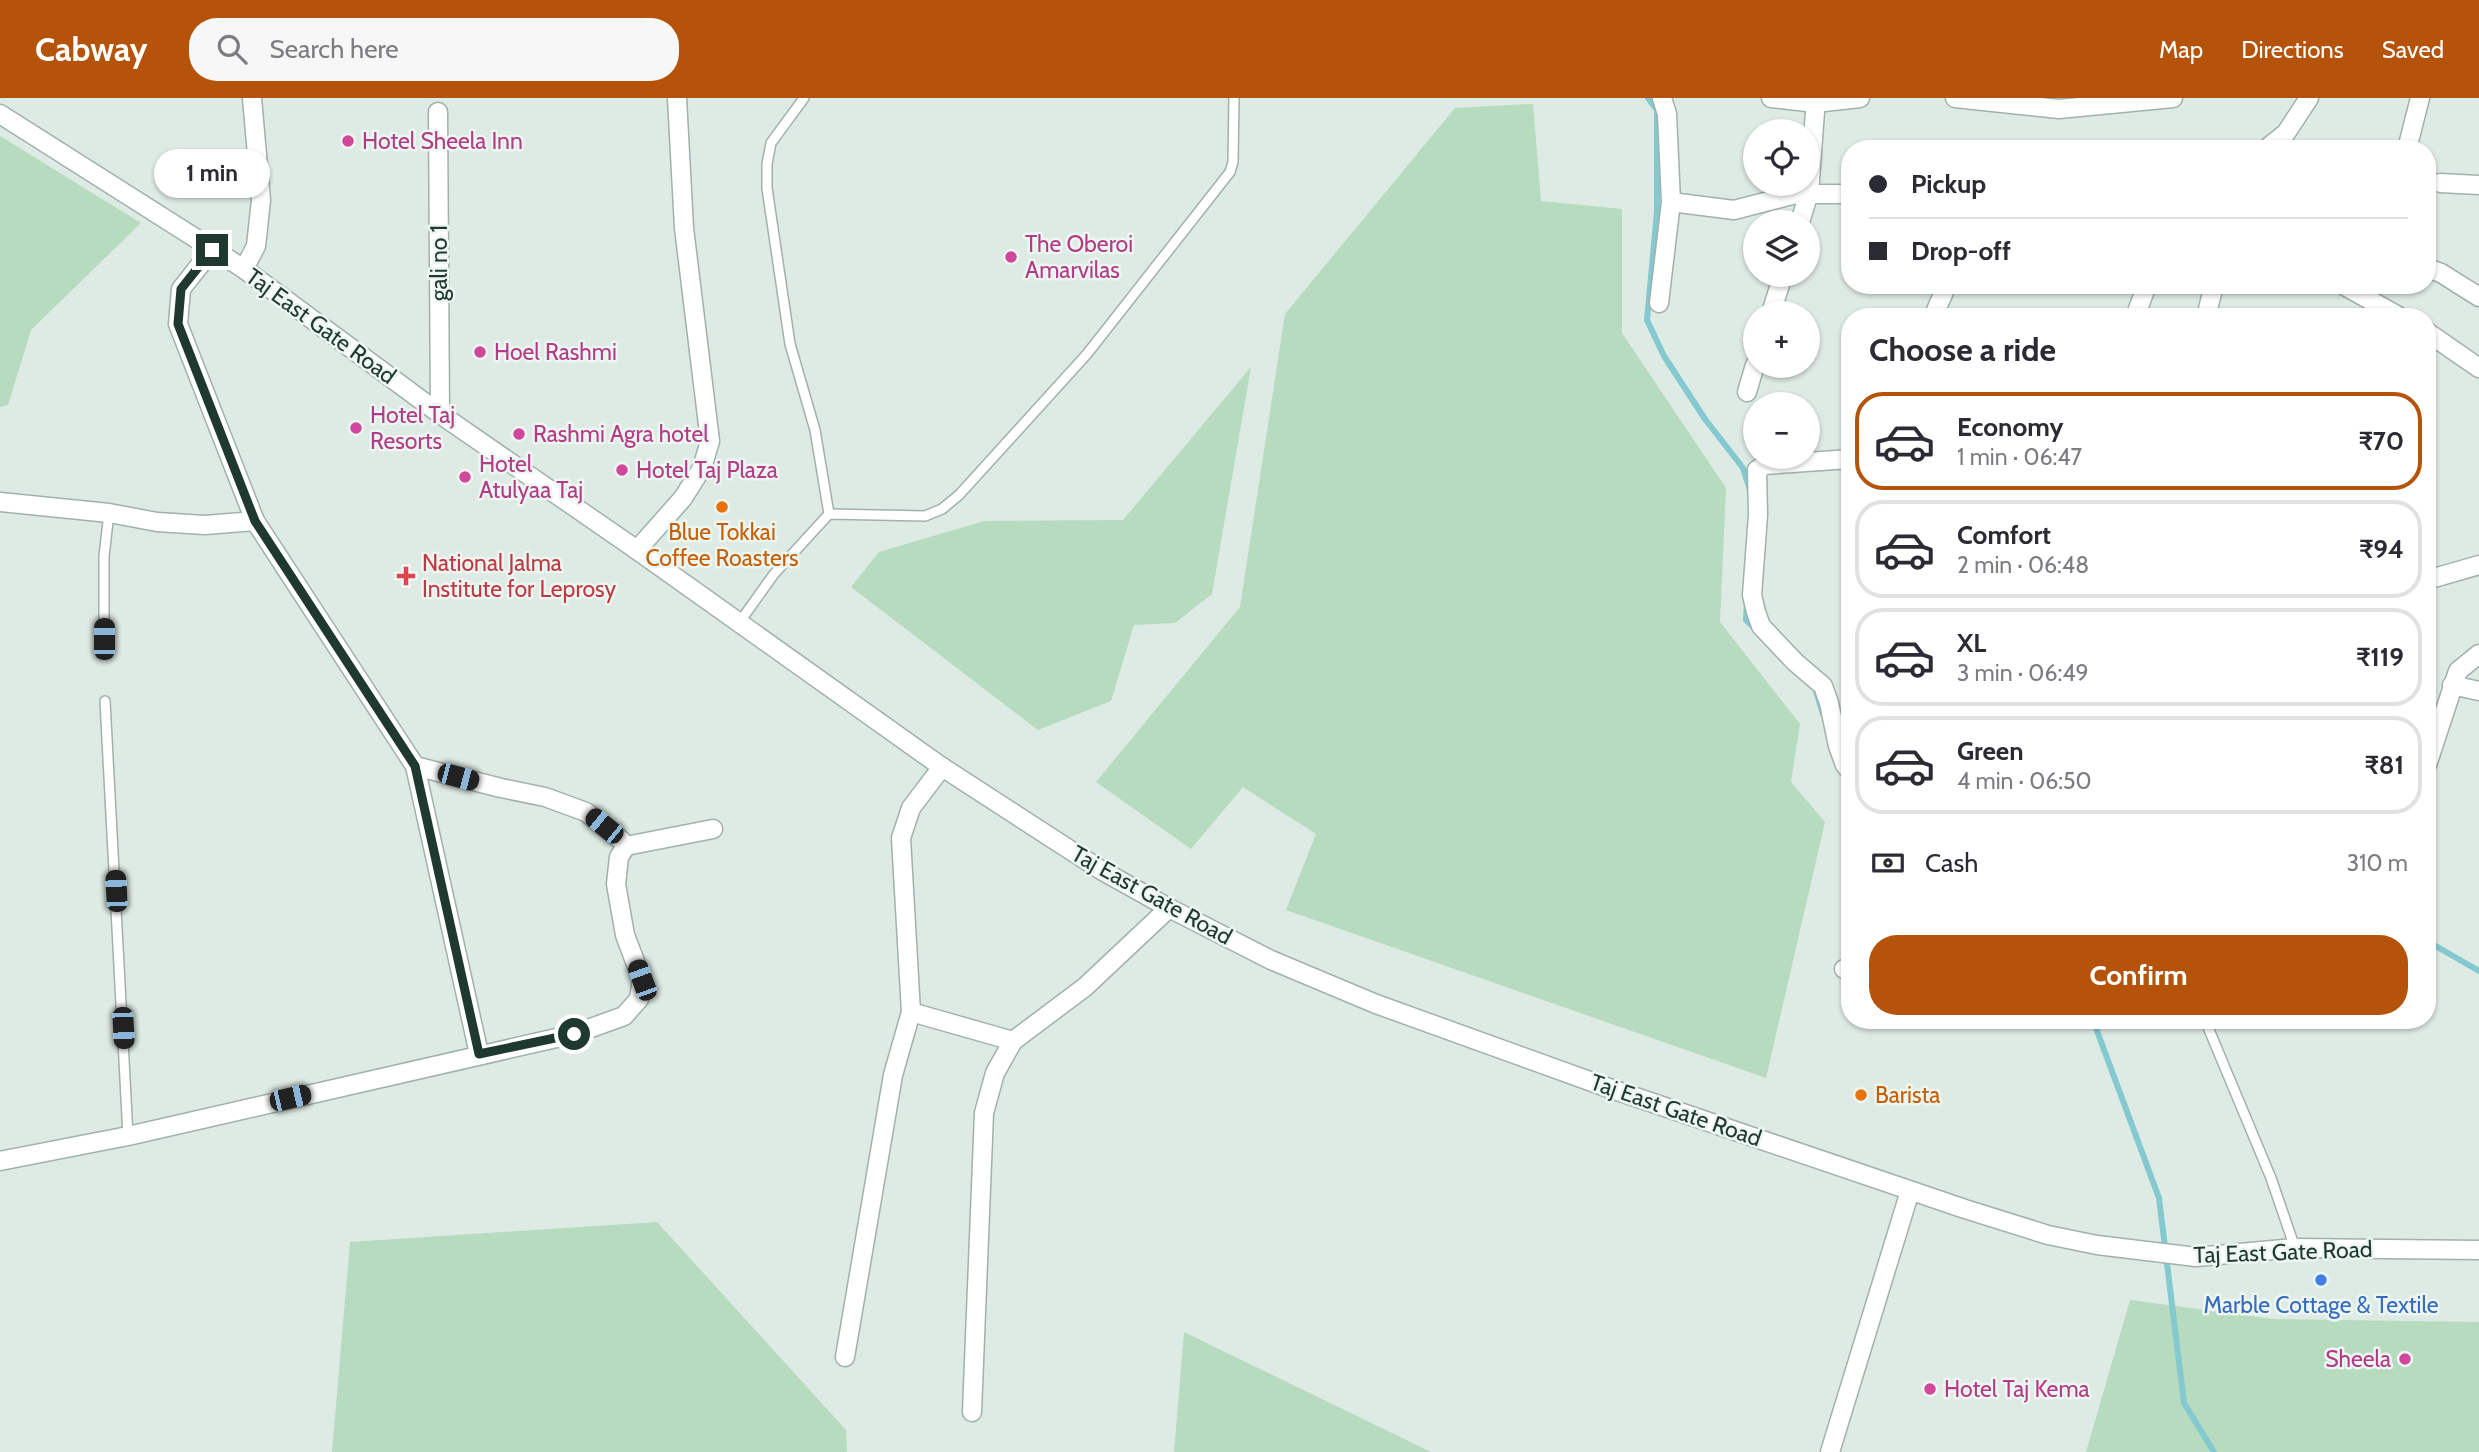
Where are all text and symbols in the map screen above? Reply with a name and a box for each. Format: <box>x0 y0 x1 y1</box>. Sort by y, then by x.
search box <box>189 18 679 81</box>
text: Cabway <box>35 29 147 69</box>
icon: search <box>213 30 251 68</box>
text: Search here <box>269 33 399 65</box>
text: Map <box>2159 35 2203 64</box>
text: Directions <box>2241 35 2344 64</box>
text: Saved <box>2382 35 2444 64</box>
map controls <box>1743 119 1820 469</box>
button: locate <box>1743 119 1820 196</box>
place label: Hotel Sheela Inn <box>362 127 523 155</box>
marker: Hotel Sheela Inn <box>340 133 356 149</box>
callout: 1 min <box>154 149 270 198</box>
text: 1 min <box>186 159 238 187</box>
text: Pickup <box>1911 168 1986 200</box>
button: layers <box>1743 210 1820 287</box>
street label: gali no 1 <box>425 225 453 301</box>
place label: The Oberoi Amarvilas <box>1025 230 1133 284</box>
route end <box>196 234 228 266</box>
text: Drop-off <box>1911 235 2011 267</box>
marker: The Oberoi Amarvilas <box>1003 249 1019 265</box>
street label: Taj East Gate Road <box>240 262 402 390</box>
button: + <box>1743 301 1820 378</box>
text: Choose a ride <box>1869 330 2056 369</box>
place label: Hoel Rashmi <box>494 338 617 366</box>
marker: Hoel Rashmi <box>472 344 488 360</box>
button: − <box>1743 392 1820 469</box>
place label: Hotel Taj Resorts <box>370 401 455 455</box>
icon: car <box>1873 410 1936 473</box>
text: Economy <box>1957 411 2063 443</box>
marker: Hotel Taj Resorts <box>348 420 364 436</box>
place label: Rashmi Agra hotel <box>533 420 709 448</box>
text: ₹70 <box>2358 425 2404 457</box>
marker: Rashmi Agra hotel <box>511 426 527 442</box>
text: 1 min · 06:47 <box>1957 443 2082 471</box>
place label: Hotel Atulyaa Taj <box>479 450 583 504</box>
place label: Hotel Taj Plaza <box>636 456 778 484</box>
marker: Hotel Taj Plaza <box>614 462 630 478</box>
marker: Hotel Atulyaa Taj <box>457 469 473 485</box>
marker: Blue Tokkai Coffee Roasters <box>714 499 730 515</box>
place label: Blue Tokkai Coffee Roasters <box>646 518 798 572</box>
icon: car <box>1873 518 1936 581</box>
text: Comfort <box>1957 519 2051 551</box>
text: ₹94 <box>2359 533 2404 565</box>
place label: National Jalma Institute for Leprosy <box>422 549 617 603</box>
text: 2 min · 06:48 <box>1957 551 2089 579</box>
marker: National Jalma Institute for Leprosy <box>396 566 416 586</box>
car <box>94 618 115 660</box>
icon: car <box>1873 626 1936 689</box>
text: XL <box>1957 627 1986 659</box>
text: ₹119 <box>2356 641 2404 673</box>
text: 3 min · 06:49 <box>1957 659 2089 687</box>
icon: car <box>1873 734 1936 797</box>
text: Green <box>1957 735 2024 767</box>
text: ₹81 <box>2365 749 2404 781</box>
car <box>435 761 482 793</box>
text: 4 min · 06:50 <box>1957 767 2092 795</box>
car <box>582 805 627 847</box>
street label: Taj East Gate Road <box>1067 839 1237 951</box>
icon: cash <box>1869 844 1907 882</box>
text: Cash <box>1925 847 1978 879</box>
text: 310 m <box>2347 849 2408 877</box>
car <box>105 869 128 913</box>
button: Confirm <box>1869 935 2408 1015</box>
car <box>625 957 660 1003</box>
car <box>112 1006 135 1050</box>
route start <box>558 1018 590 1050</box>
street label: Taj East Gate Road <box>1587 1068 1765 1152</box>
place label: Barista <box>1875 1081 1940 1109</box>
car <box>268 1083 313 1113</box>
marker: Barista <box>1853 1087 1869 1103</box>
street label: Taj East Gate Road <box>2193 1235 2373 1269</box>
marker: Marble Cottage & Textile <box>2313 1272 2329 1288</box>
place label: Marble Cottage & Textile <box>2203 1291 2439 1319</box>
place label: Sheela <box>2325 1345 2391 1373</box>
marker: Sheela <box>2397 1351 2413 1367</box>
place label: Hotel Taj Kema <box>1944 1375 2090 1403</box>
marker: Hotel Taj Kema <box>1922 1381 1938 1397</box>

